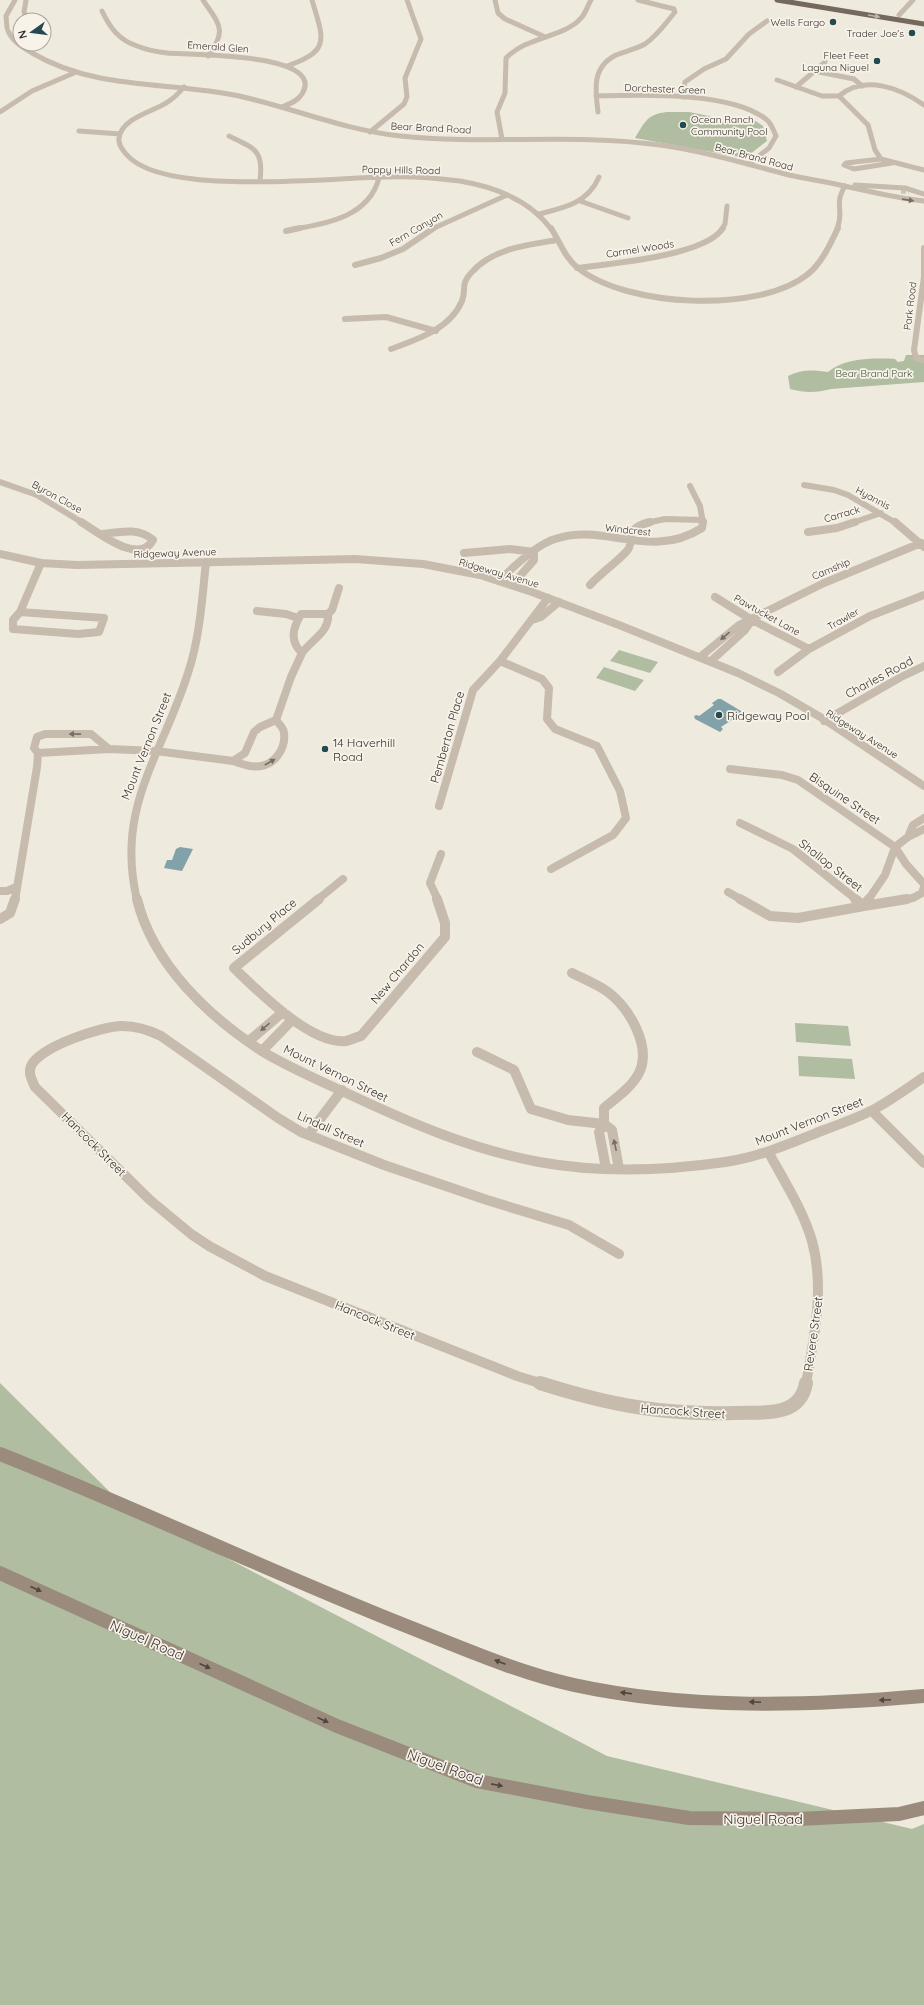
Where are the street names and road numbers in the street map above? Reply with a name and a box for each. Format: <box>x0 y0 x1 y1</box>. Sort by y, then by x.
street label: Emerald Glen <box>187 38 249 56</box>
street label: Dorchester Green <box>624 81 706 97</box>
street label: Bear Brand Road <box>390 119 472 137</box>
street label: Bear Brand Road <box>713 140 795 174</box>
street label: Poppy Hills Road <box>362 163 440 177</box>
street label: Fern Canyon <box>387 209 445 249</box>
street label: Carmel Woods <box>605 237 675 261</box>
street label: Park Road <box>901 281 919 331</box>
street label: Byron Close <box>30 478 85 516</box>
street label: Hyannis <box>853 483 893 513</box>
street label: Carrack <box>823 503 861 525</box>
street label: Windcrest <box>604 521 652 539</box>
street label: Ridgeway Avenue <box>133 545 217 561</box>
street label: Ridgeway Avenue <box>457 555 541 591</box>
street label: Camship <box>810 555 852 583</box>
street label: Pawtucket Lane <box>732 591 803 639</box>
street label: Trawler <box>825 605 861 633</box>
street label: Charles Road <box>843 653 915 701</box>
street label: Pemberton Place <box>427 689 467 785</box>
street label: Mount Vernon Street <box>118 690 174 802</box>
street label: Ridgeway Avenue <box>823 707 901 762</box>
street label: Bisquine Street <box>807 769 883 827</box>
street label: Shallop Street <box>796 835 866 895</box>
street label: Sudbury Place <box>229 894 300 957</box>
street label: New Chardon <box>367 939 427 1007</box>
street label: Mount Vernon Street <box>281 1041 391 1105</box>
street label: Mount Vernon Street <box>753 1093 865 1149</box>
street label: Lindall Street <box>295 1107 367 1151</box>
street label: Hancock Street <box>59 1109 129 1179</box>
street label: Revere Street <box>800 1296 826 1372</box>
street label: Hancock Street <box>333 1297 417 1343</box>
street label: Hancock Street <box>640 1401 726 1421</box>
street label: Niguel Road <box>107 1616 187 1664</box>
street label: Niguel Road <box>405 1745 485 1789</box>
street label: Niguel Road <box>723 1810 803 1828</box>

